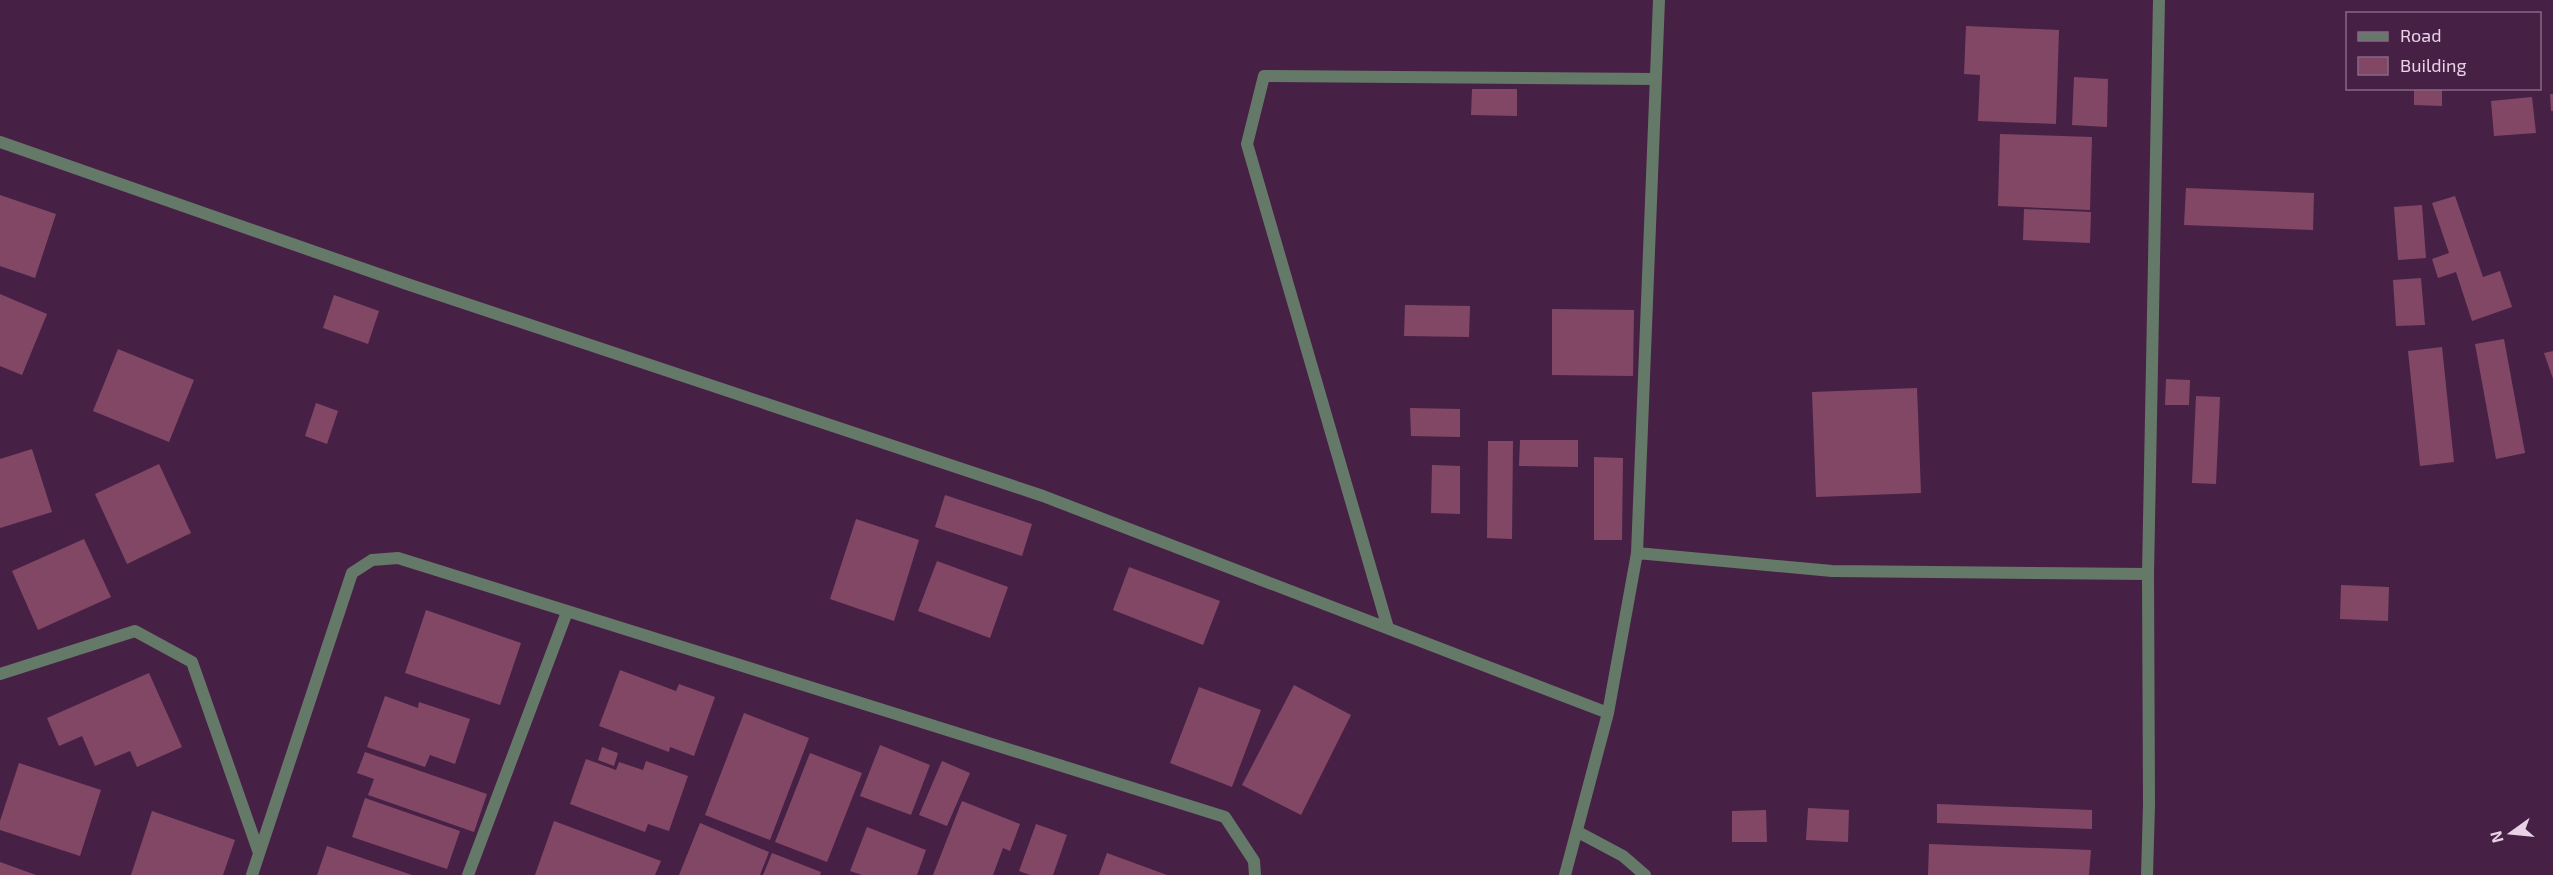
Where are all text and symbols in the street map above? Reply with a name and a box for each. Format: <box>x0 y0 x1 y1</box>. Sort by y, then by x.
legend <box>2346 12 2541 90</box>
text: Road <box>2400 24 2441 46</box>
text: Building <box>2400 54 2467 76</box>
north arrow <box>2481 803 2541 863</box>
text: N <box>2485 829 2507 845</box>

